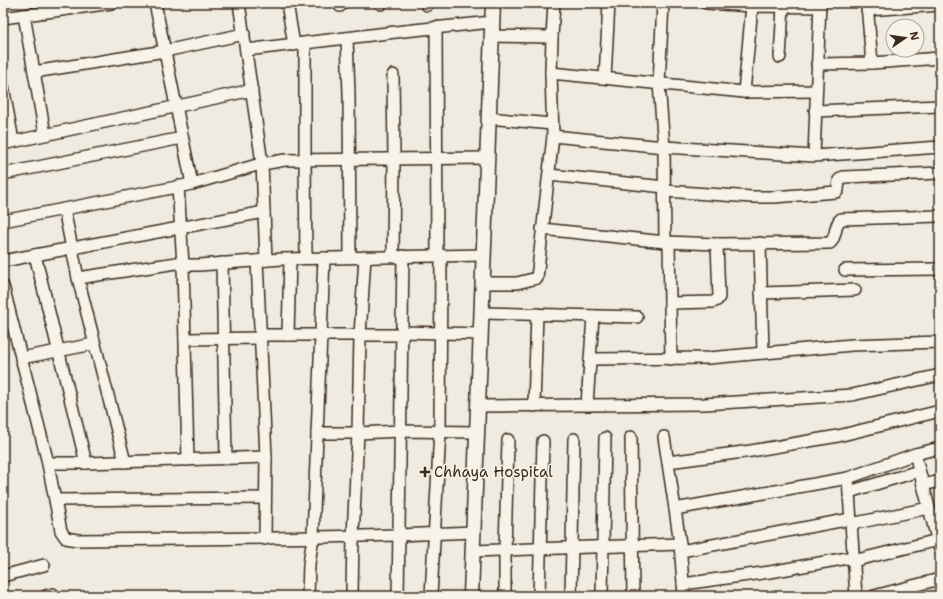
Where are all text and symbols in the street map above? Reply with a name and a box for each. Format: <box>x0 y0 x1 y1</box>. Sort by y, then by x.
north arrow <box>885 18 925 58</box>
text: N <box>906 30 923 42</box>
place label: Chhaya Hospital <box>434 462 553 482</box>
marker: Chhaya Hospital <box>419 466 431 478</box>

